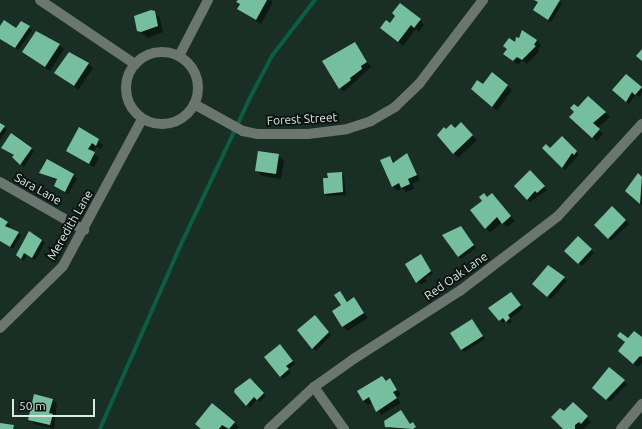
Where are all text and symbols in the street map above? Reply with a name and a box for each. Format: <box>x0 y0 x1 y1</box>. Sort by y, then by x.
street label: Forest Street <box>266 110 338 128</box>
street label: Sara Lane <box>12 170 64 208</box>
street label: Meredith Lane <box>44 188 96 262</box>
street label: Red Oak Lane <box>422 249 490 303</box>
scale bar <box>14 391 97 417</box>
text: 50 m <box>19 399 46 412</box>

